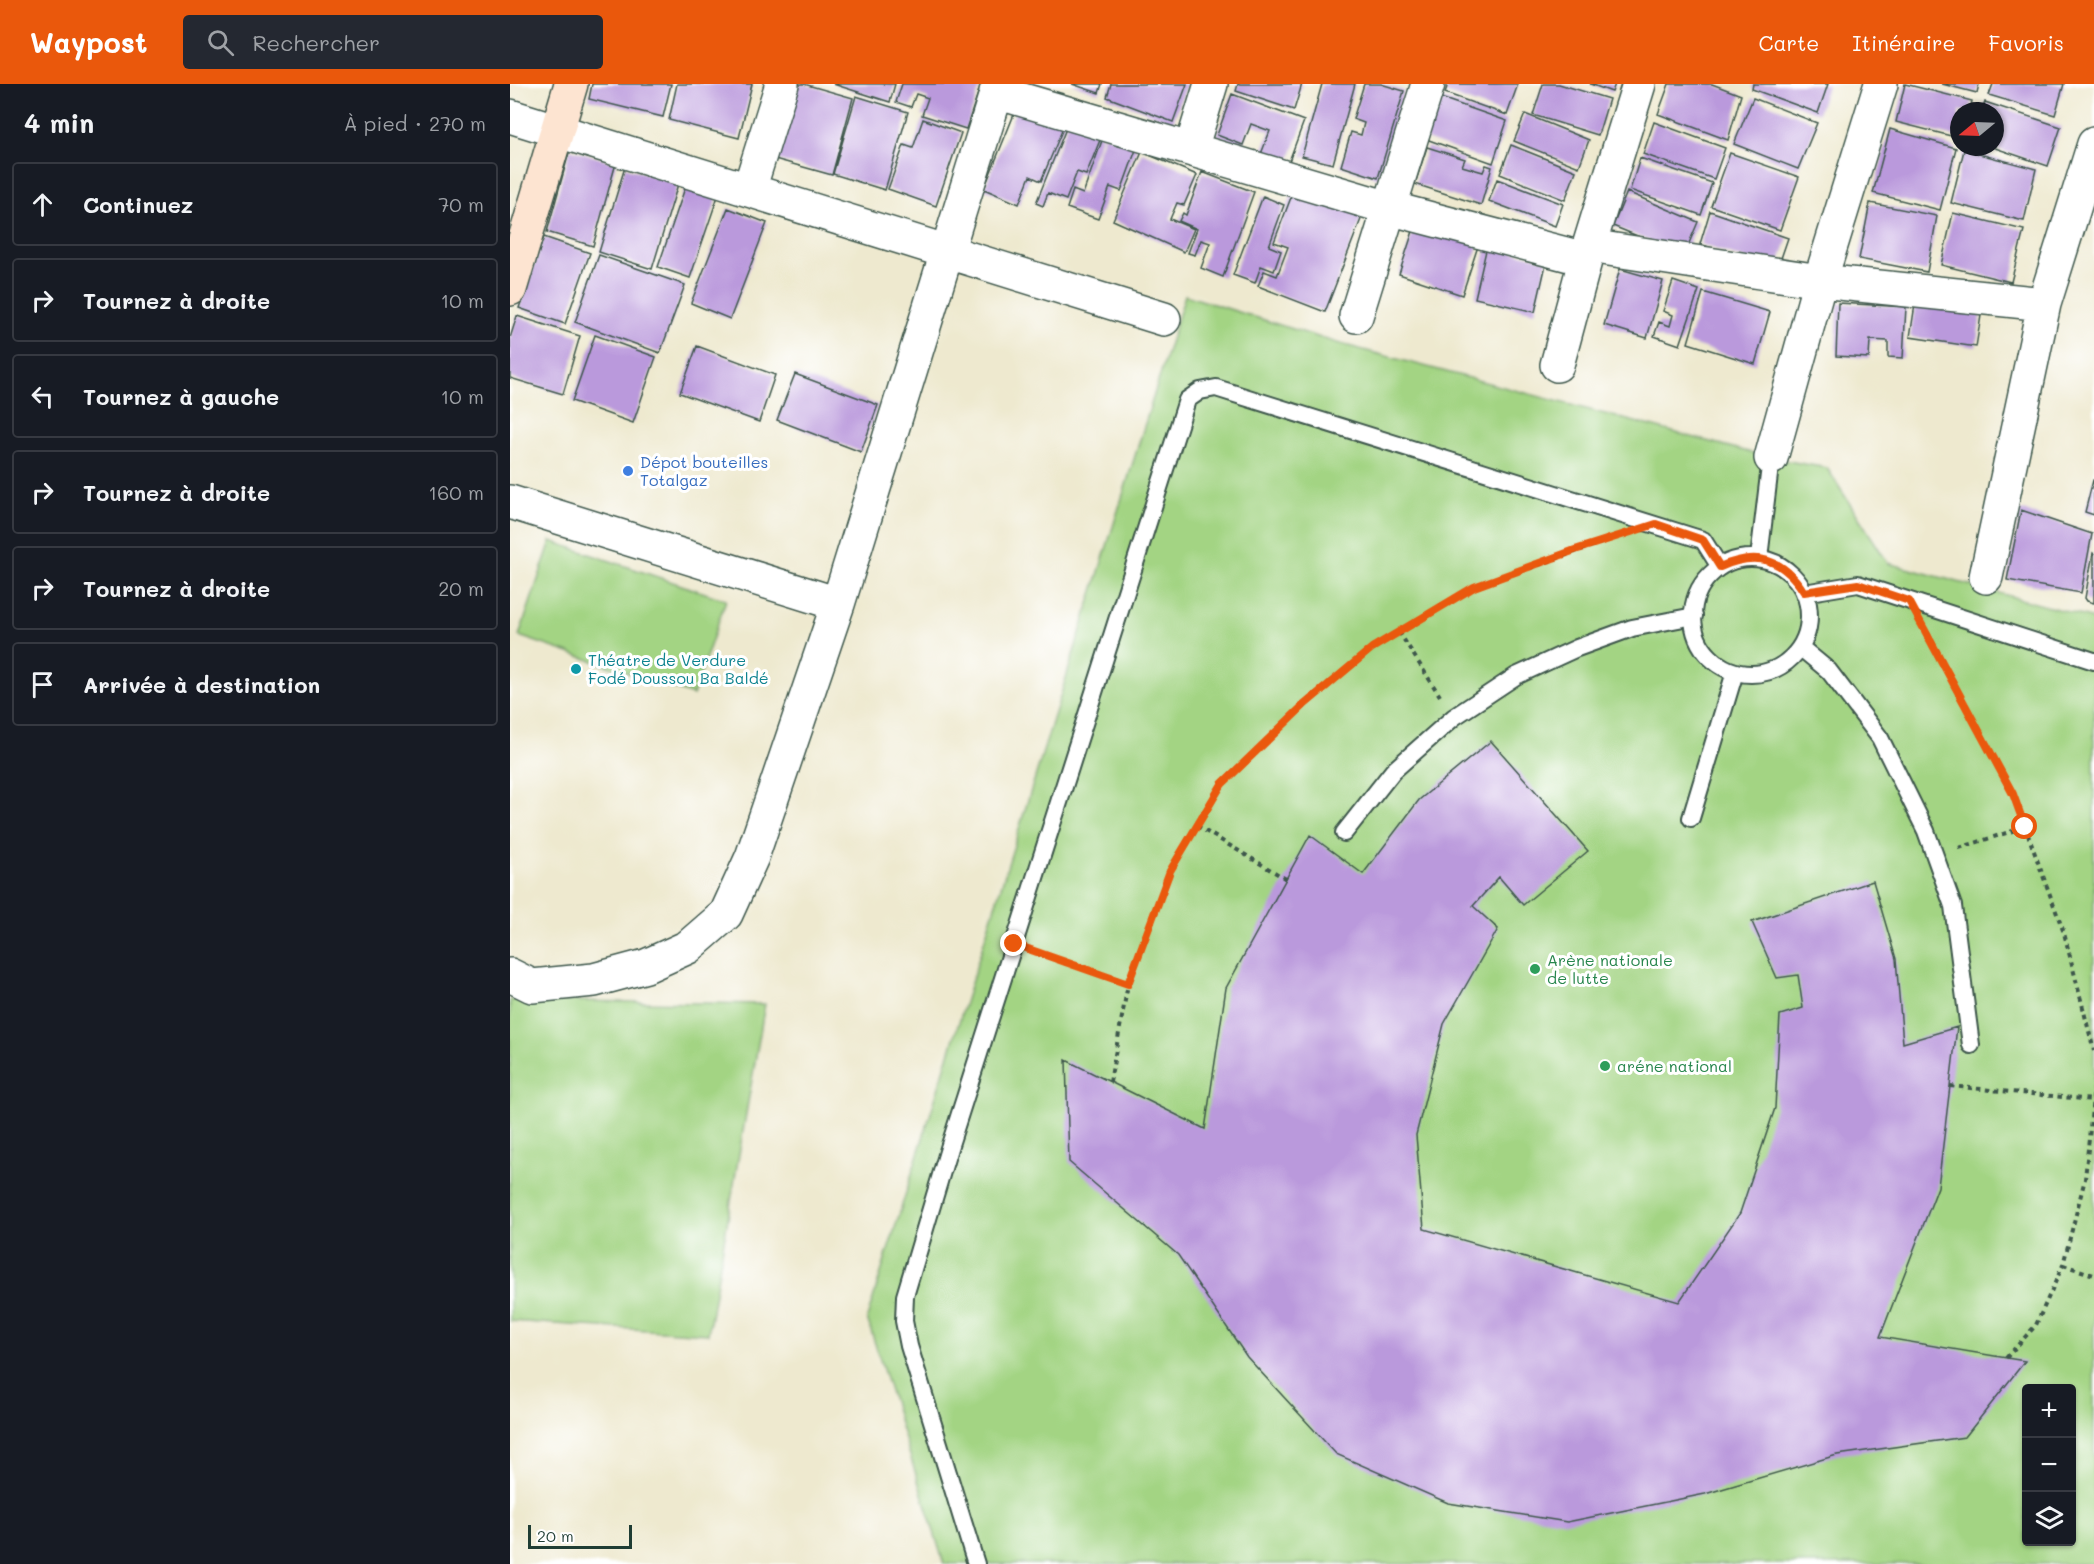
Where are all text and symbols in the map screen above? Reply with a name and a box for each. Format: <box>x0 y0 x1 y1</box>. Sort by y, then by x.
search box <box>183 15 603 69</box>
text: Waypost <box>30 24 147 60</box>
icon: search <box>204 26 237 59</box>
text: Rechercher <box>252 28 380 57</box>
text: Carte <box>1758 29 1819 56</box>
text: Itinéraire <box>1852 29 1955 56</box>
text: Favoris <box>1988 29 2064 56</box>
north arrow <box>1950 102 2004 156</box>
text: 4 min <box>24 106 94 140</box>
text: À pied · 270 m <box>344 110 486 136</box>
icon: ahead <box>26 188 59 221</box>
text: Continuez <box>83 190 193 219</box>
text: 70 m <box>438 191 484 217</box>
icon: right <box>26 284 59 317</box>
text: Tournez à droite <box>83 286 270 315</box>
text: 10 m <box>440 287 484 313</box>
icon: left <box>26 380 59 413</box>
text: Tournez à gauche <box>83 382 279 411</box>
text: 10 m <box>440 383 484 409</box>
place label: Dépot bouteilles Totalgaz <box>640 451 768 490</box>
marker: Dépot bouteilles Totalgaz <box>621 464 635 478</box>
icon: right <box>26 476 59 509</box>
text: Tournez à droite <box>83 478 270 507</box>
text: 160 m <box>428 479 484 505</box>
icon: right <box>26 572 59 605</box>
text: Tournez à droite <box>83 574 270 603</box>
text: 20 m <box>438 575 484 601</box>
place label: Théatre de Verdure Fodé Doussou Ba Baldé <box>588 649 769 688</box>
marker: Théatre de Verdure Fodé Doussou Ba Baldé <box>569 662 583 676</box>
icon: arrive <box>26 668 59 701</box>
text: Arrivée à destination <box>83 670 320 699</box>
route start <box>2011 813 2037 839</box>
route end <box>1000 930 1026 956</box>
place label: Arène nationale de lutte <box>1547 949 1673 988</box>
marker: Arène nationale de lutte <box>1528 962 1542 976</box>
place label: aréne national <box>1617 1055 1732 1076</box>
marker: aréne national <box>1598 1059 1612 1073</box>
map controls <box>2022 1384 2076 1546</box>
button: + <box>2022 1384 2076 1438</box>
button: − <box>2022 1438 2076 1492</box>
button: layers <box>2022 1492 2076 1546</box>
scale bar <box>528 1522 632 1550</box>
text: 20 m <box>537 1525 574 1546</box>

